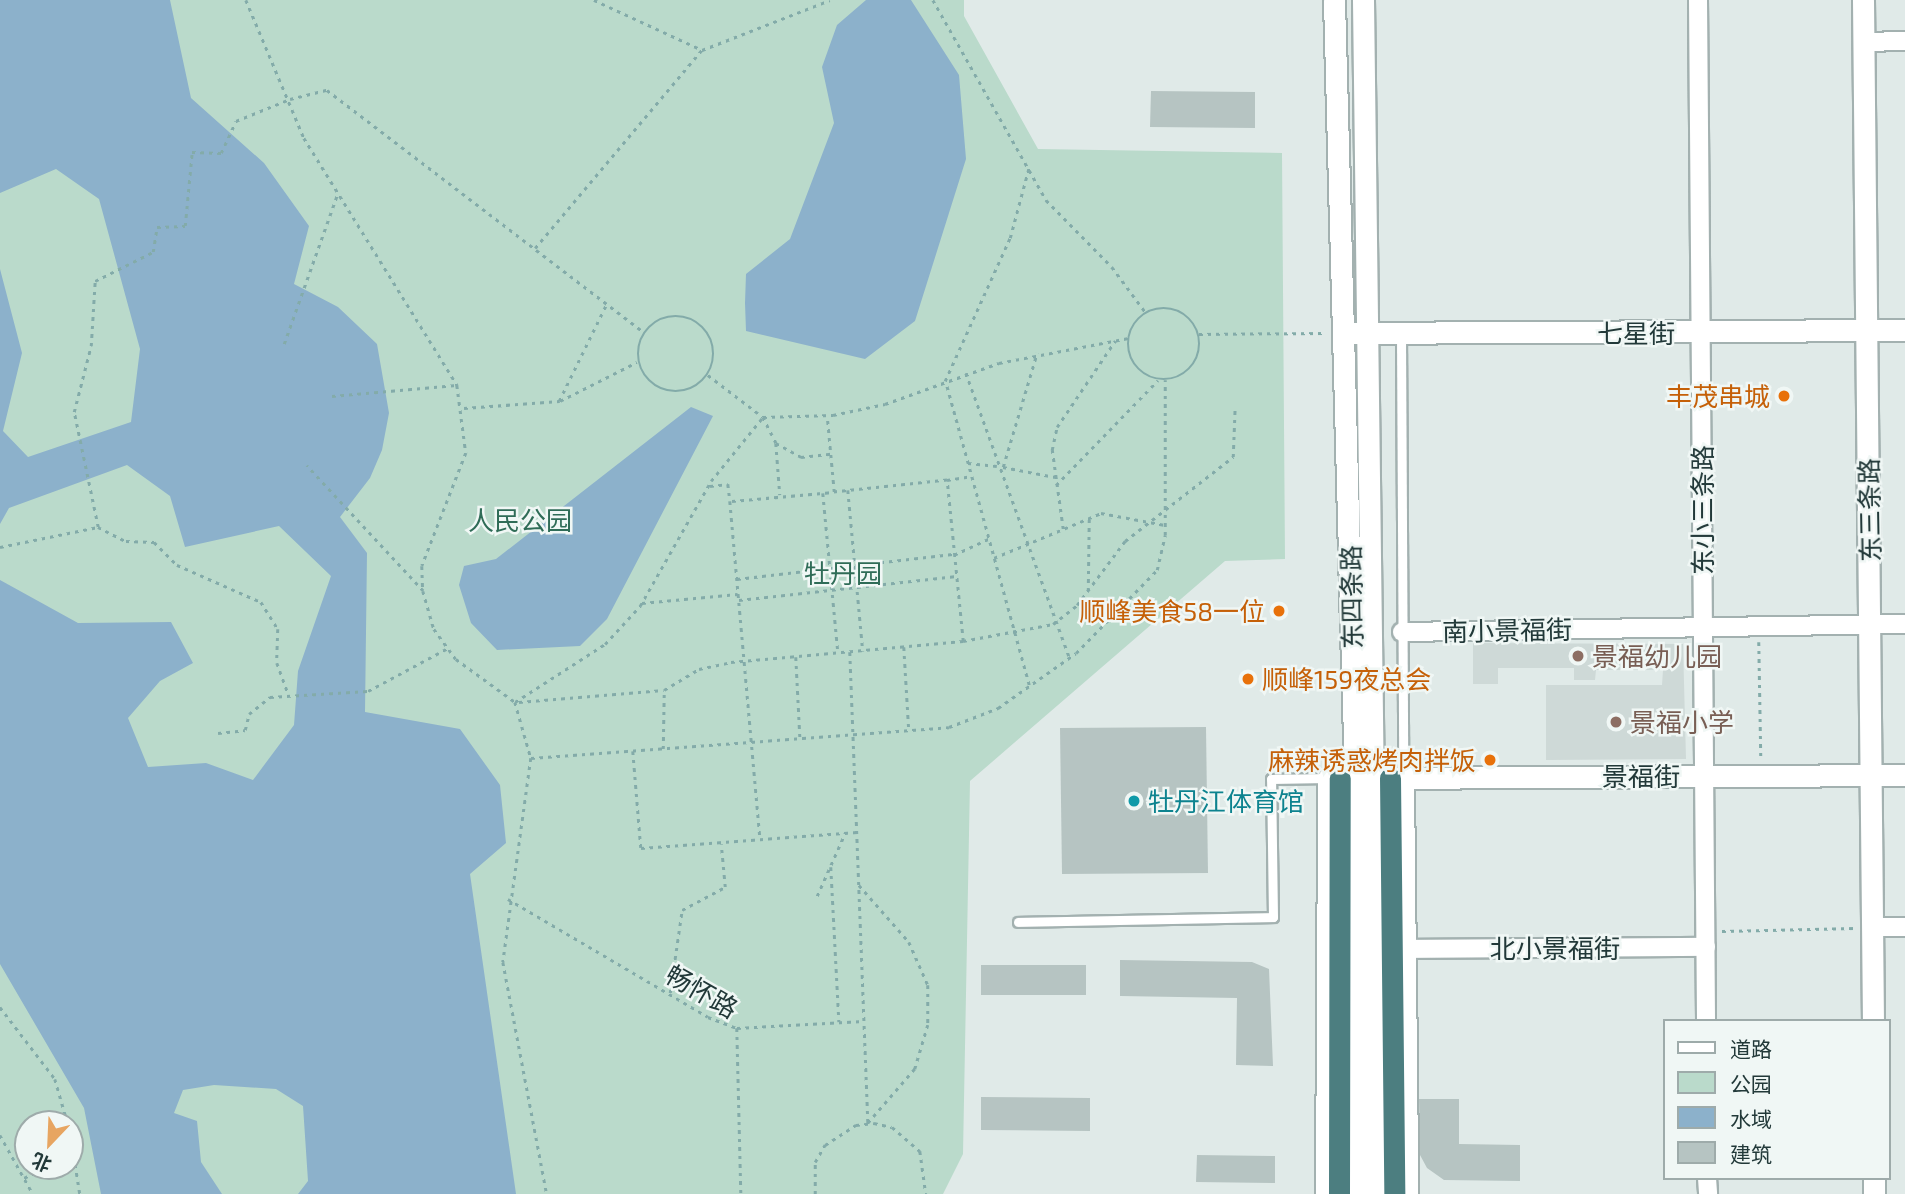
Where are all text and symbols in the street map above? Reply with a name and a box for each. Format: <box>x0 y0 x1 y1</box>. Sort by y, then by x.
street label: 七星街 <box>1597 317 1675 349</box>
place label: 丰茂串城 <box>1666 380 1770 412</box>
marker: 丰茂串城 <box>1776 388 1792 404</box>
street label: 东小三条路 <box>1686 445 1718 575</box>
street label: 东三条路 <box>1852 458 1886 562</box>
park label: 人民公园 <box>468 504 572 536</box>
street label: 东四条路 <box>1334 545 1368 649</box>
park label: 牡丹园 <box>804 557 882 589</box>
place label: 顺峰美食58一位 <box>1079 595 1265 627</box>
marker: 顺峰美食58一位 <box>1271 603 1287 619</box>
street label: 南小景福街 <box>1442 613 1572 647</box>
place label: 景福幼儿园 <box>1592 640 1722 672</box>
marker: 景福幼儿园 <box>1570 648 1586 664</box>
place label: 顺峰159夜总会 <box>1262 663 1431 695</box>
marker: 顺峰159夜总会 <box>1240 671 1256 687</box>
place label: 景福小学 <box>1630 706 1734 738</box>
marker: 景福小学 <box>1608 714 1624 730</box>
place label: 麻辣诱惑烤肉拌饭 <box>1268 744 1476 776</box>
marker: 麻辣诱惑烤肉拌饭 <box>1482 752 1498 768</box>
street label: 景福街 <box>1602 760 1680 792</box>
place label: 牡丹江体育馆 <box>1148 785 1304 817</box>
marker: 牡丹江体育馆 <box>1126 793 1142 809</box>
street label: 北小景福街 <box>1490 932 1620 964</box>
street label: 畅怀路 <box>660 958 744 1024</box>
legend <box>1664 1019 1891 1180</box>
text: 道路 <box>1730 1036 1772 1061</box>
text: 公园 <box>1730 1071 1772 1096</box>
text: 水域 <box>1730 1106 1772 1131</box>
north arrow <box>14 1110 84 1180</box>
text: 建筑 <box>1730 1141 1772 1166</box>
text: 北 <box>28 1149 55 1177</box>

